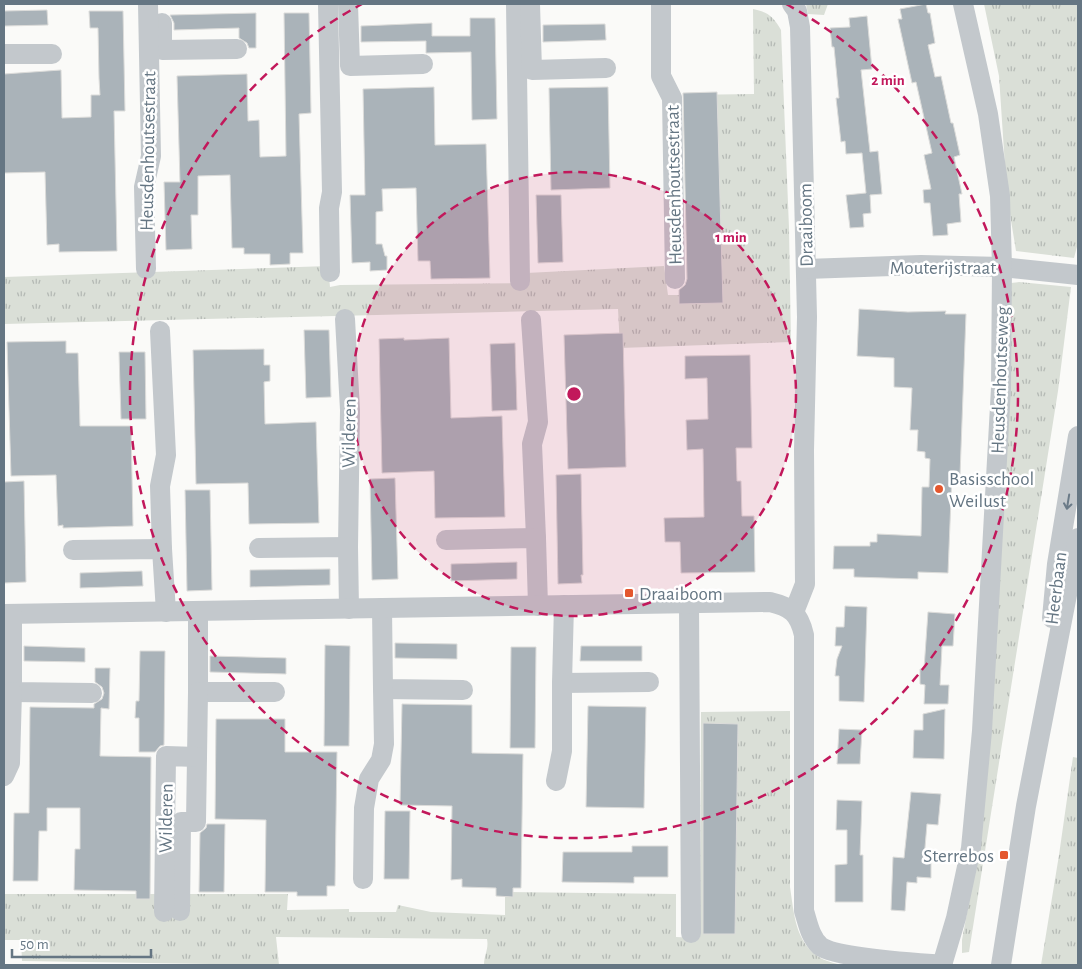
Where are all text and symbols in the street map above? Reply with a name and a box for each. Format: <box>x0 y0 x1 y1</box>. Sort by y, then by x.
street label: Heusdenhoutsestraat <box>138 71 159 231</box>
text: 2 min <box>871 73 905 88</box>
street label: Heusdenhoutsestraat <box>664 105 685 265</box>
street label: Draaiboom <box>796 183 817 267</box>
text: 1 min <box>715 230 747 245</box>
street label: Mouterijstraat <box>890 259 996 278</box>
street label: Heusdenhoutseweg <box>988 305 1013 454</box>
centre of rings <box>565 385 583 403</box>
street label: Wilderen <box>339 398 360 468</box>
place label: Basisschool Weilust <box>949 470 1034 511</box>
marker: Basisschool Weilust <box>933 483 945 495</box>
one-way arrow <box>1062 493 1072 509</box>
street label: Heerbaan <box>1043 551 1070 626</box>
place label: Draaiboom <box>639 585 723 604</box>
marker: Draaiboom <box>623 587 635 599</box>
street label: Wilderen <box>156 783 177 853</box>
place label: Sterrebos <box>923 847 994 866</box>
marker: Sterrebos <box>998 849 1010 861</box>
scale bar <box>12 926 151 958</box>
text: 50 m <box>20 937 49 952</box>

